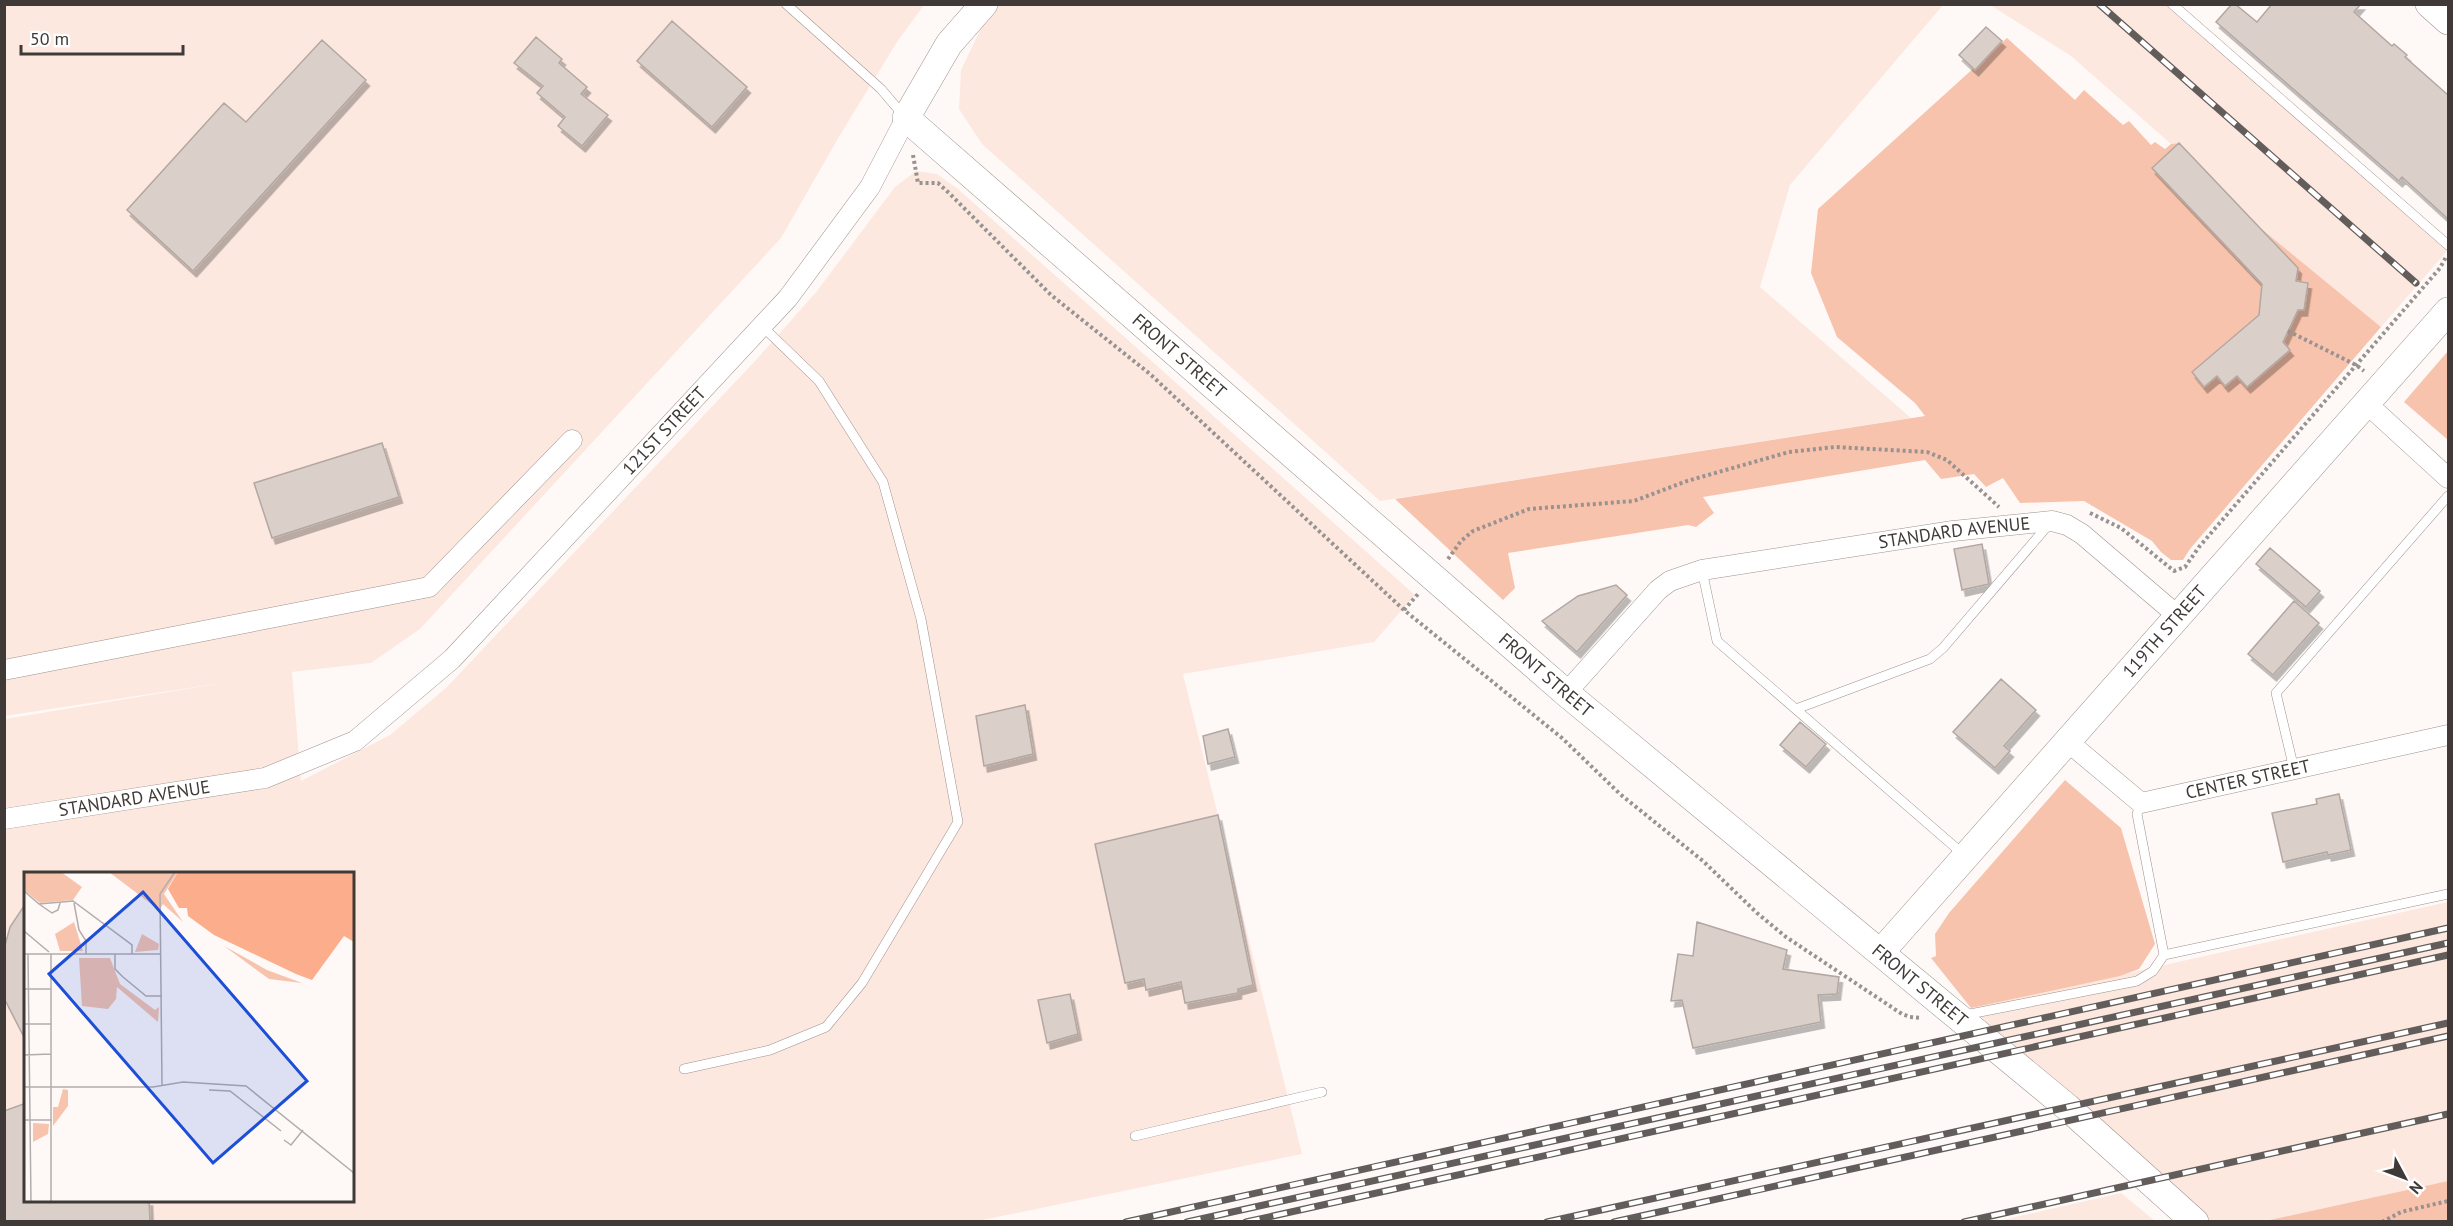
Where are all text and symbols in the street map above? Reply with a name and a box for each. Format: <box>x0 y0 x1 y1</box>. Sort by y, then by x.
scale bar <box>21 18 183 56</box>
text: 50 m <box>30 27 69 50</box>
street label: FRONT STREET <box>1128 308 1231 403</box>
street label: 121ST STREET <box>617 382 711 480</box>
street label: STANDARD AVENUE <box>1877 511 2031 553</box>
street label: 119TH STREET <box>2117 580 2211 682</box>
street label: FRONT STREET <box>1494 628 1598 722</box>
street label: CENTER STREET <box>2183 754 2312 804</box>
street label: STANDARD AVENUE <box>57 775 212 821</box>
inset map <box>24 872 354 1202</box>
street label: FRONT STREET <box>1868 939 1973 1031</box>
north arrow <box>2375 1148 2435 1208</box>
text: N <box>2405 1177 2427 1198</box>

